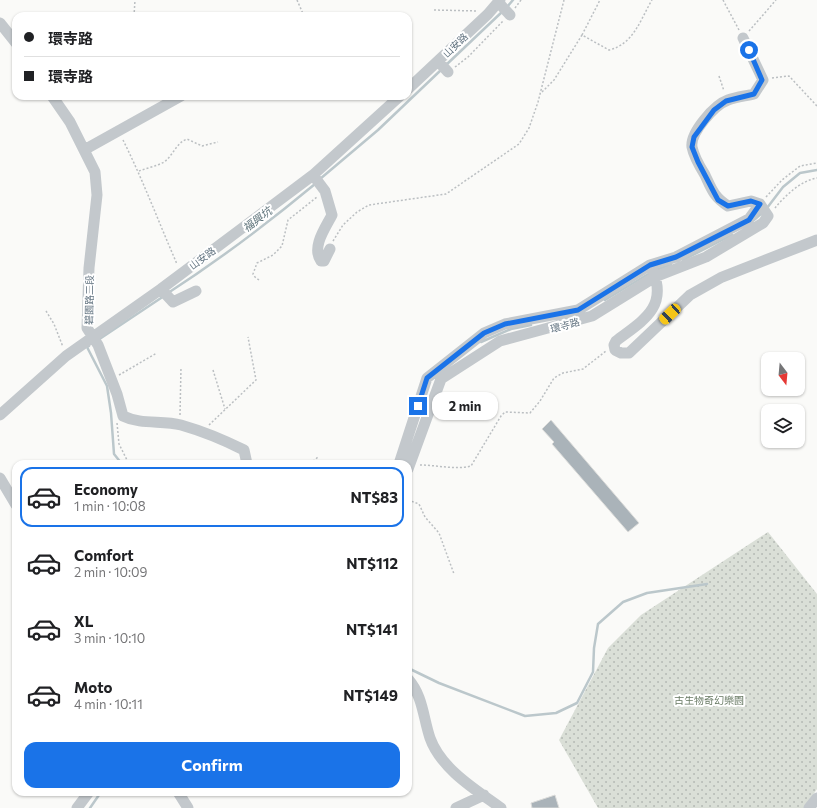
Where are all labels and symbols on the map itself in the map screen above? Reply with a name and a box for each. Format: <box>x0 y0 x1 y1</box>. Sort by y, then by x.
street label: 山安路 <box>440 30 470 60</box>
route start <box>740 41 758 59</box>
water label: 福興坑 <box>240 203 276 234</box>
street label: 山安路 <box>186 244 218 272</box>
street label: 碧園路二段 <box>83 275 95 325</box>
car <box>657 301 683 327</box>
street label: 環寺路 <box>549 315 581 335</box>
north arrow <box>761 352 805 396</box>
callout: 2 min <box>432 392 498 420</box>
route end <box>409 397 427 415</box>
park label: 古生物奇幻樂園 <box>674 694 744 706</box>

